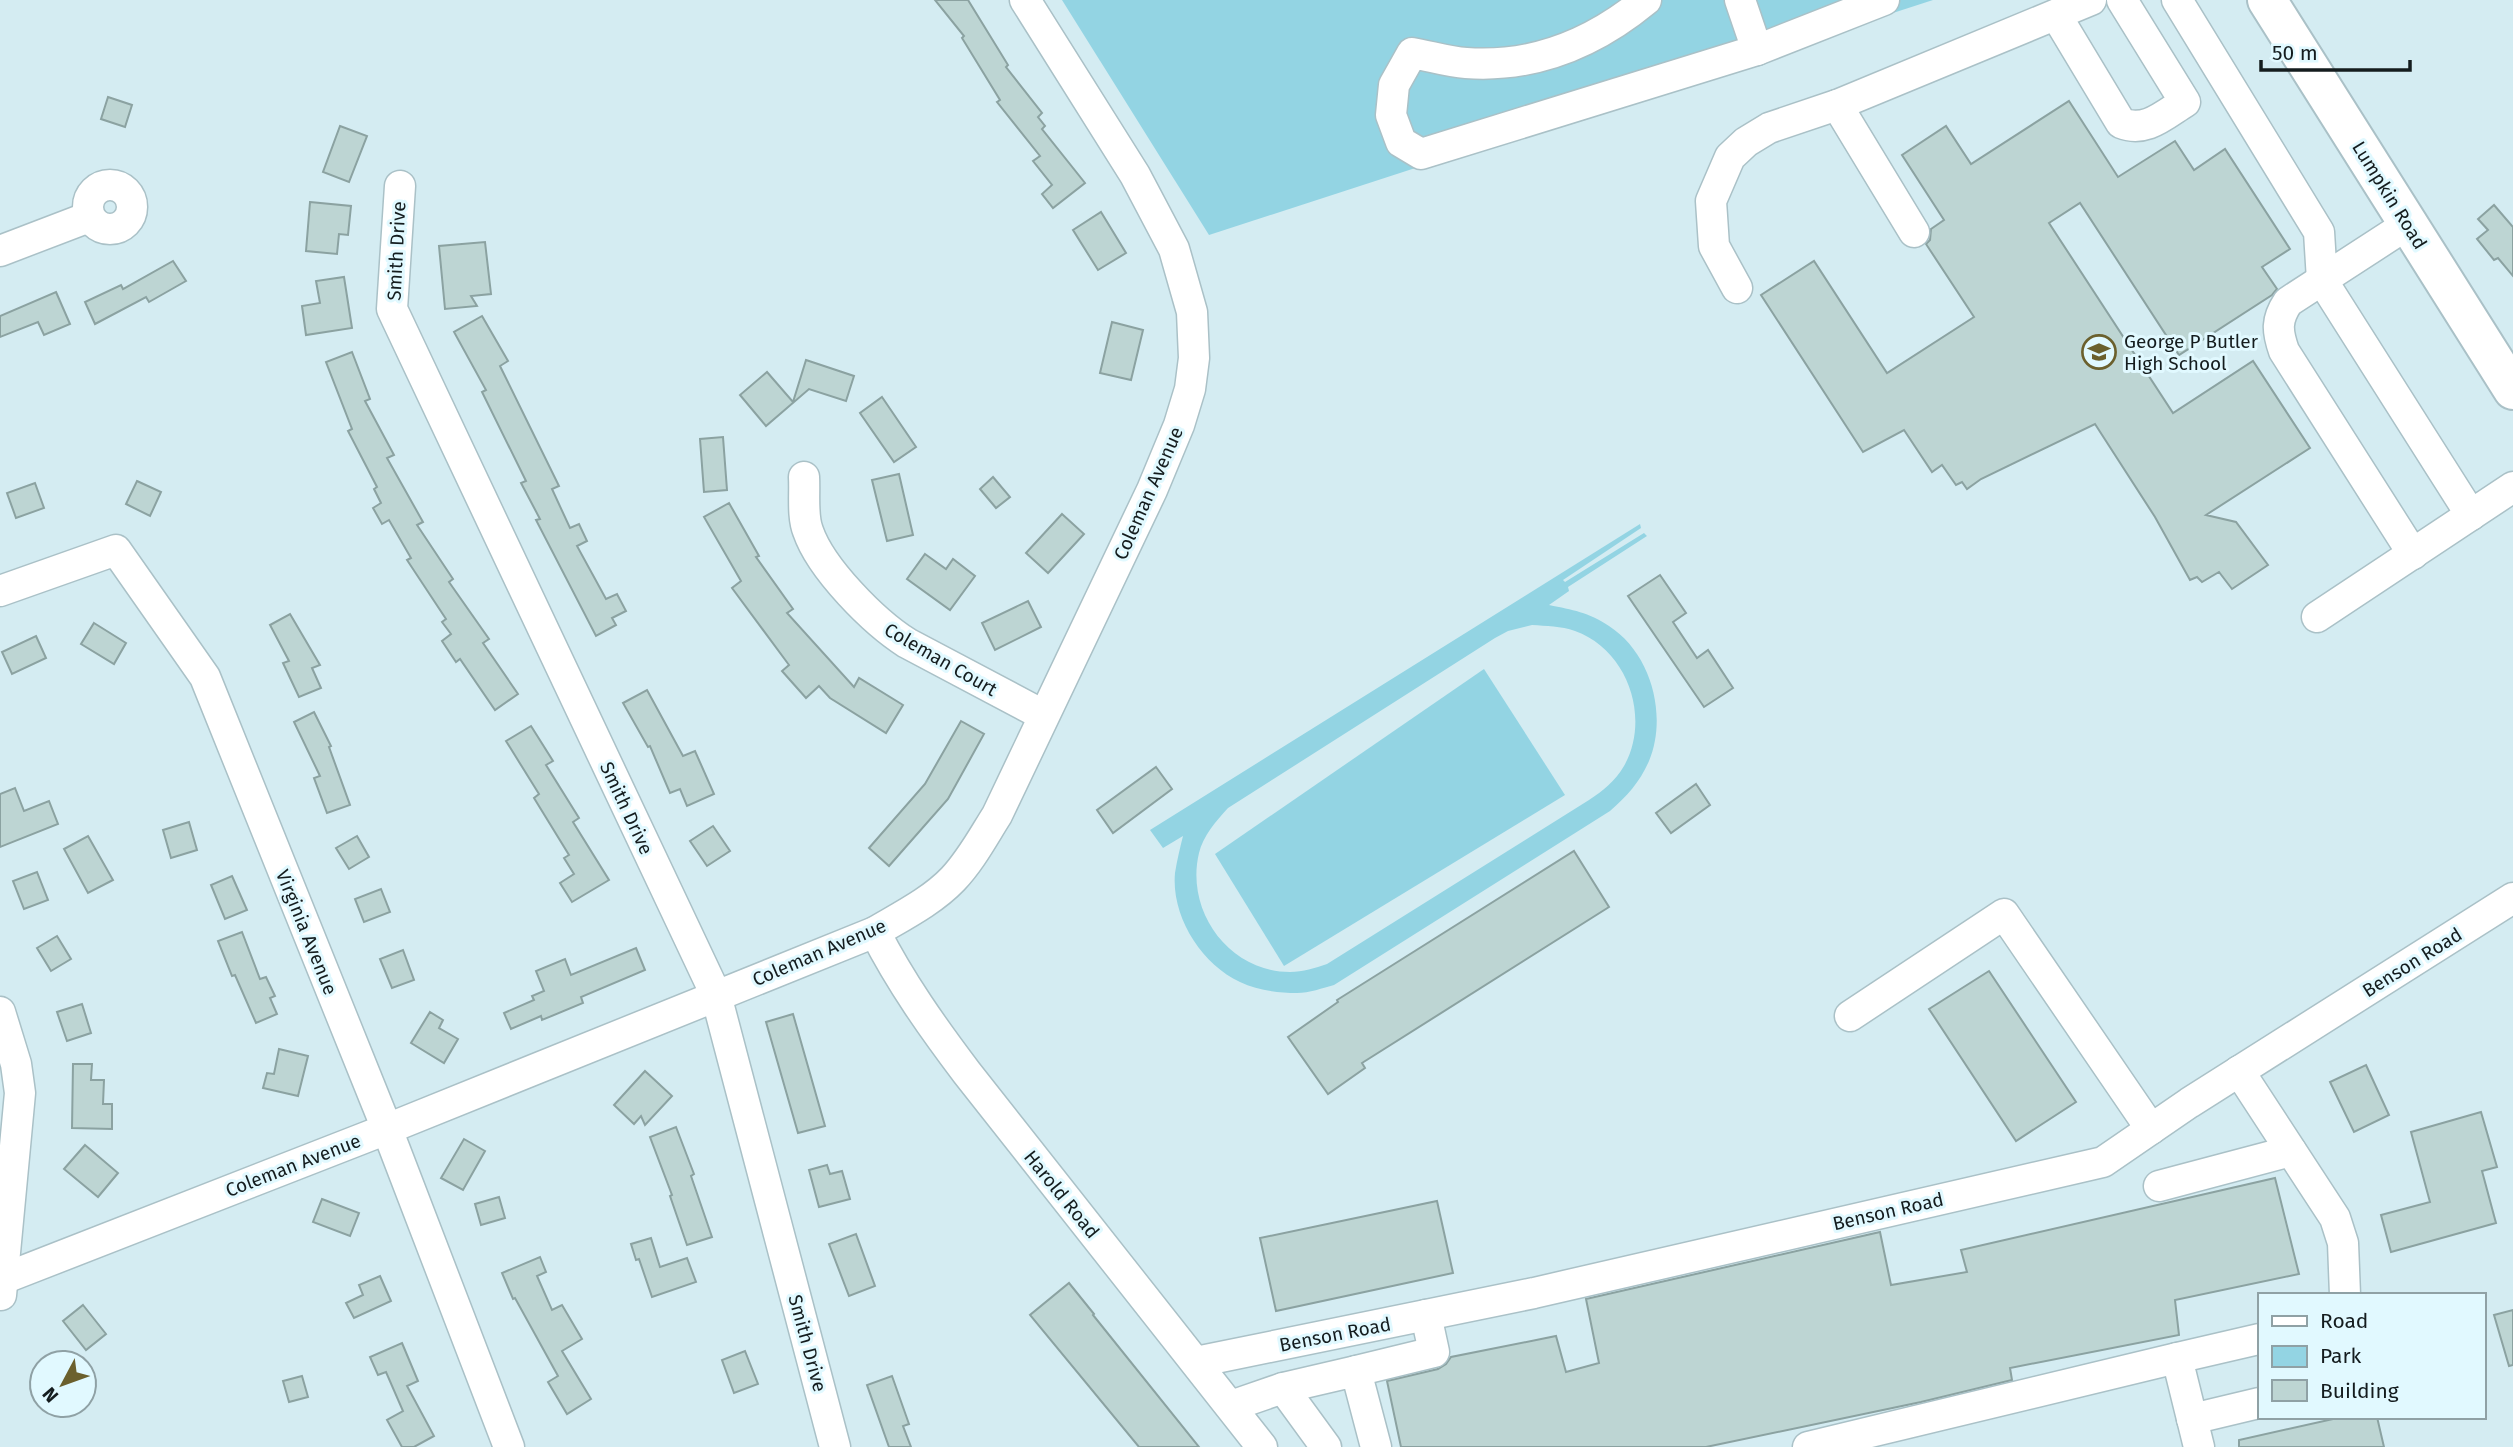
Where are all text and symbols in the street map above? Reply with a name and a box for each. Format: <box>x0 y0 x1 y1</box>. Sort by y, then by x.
scale bar <box>2261 28 2410 72</box>
text: 50 m <box>2272 40 2318 66</box>
street label: Lumpkin Road <box>2347 137 2432 253</box>
street label: Smith Drive <box>382 201 411 301</box>
place label: George P Butler High School <box>2124 330 2259 375</box>
school or university icon: George P Butler High School <box>2080 333 2118 371</box>
street label: Coleman Avenue <box>1109 423 1188 563</box>
street label: Coleman Court <box>880 618 1001 701</box>
street label: Smith Drive <box>595 758 658 858</box>
street label: Virginia Avenue <box>271 866 342 998</box>
street label: Coleman Avenue <box>749 914 890 991</box>
street label: Benson Road <box>2358 923 2466 1002</box>
street label: Coleman Avenue <box>222 1129 364 1202</box>
street label: Harold Road <box>1019 1146 1104 1243</box>
street label: Benson Road <box>1830 1188 1946 1235</box>
street label: Smith Drive <box>784 1292 832 1394</box>
legend <box>2258 1293 2485 1419</box>
text: Road <box>2320 1308 2368 1334</box>
street label: Benson Road <box>1277 1312 1393 1357</box>
text: Park <box>2320 1343 2362 1369</box>
north arrow <box>28 1349 98 1419</box>
text: Building <box>2320 1378 2399 1404</box>
text: N <box>38 1383 63 1407</box>

